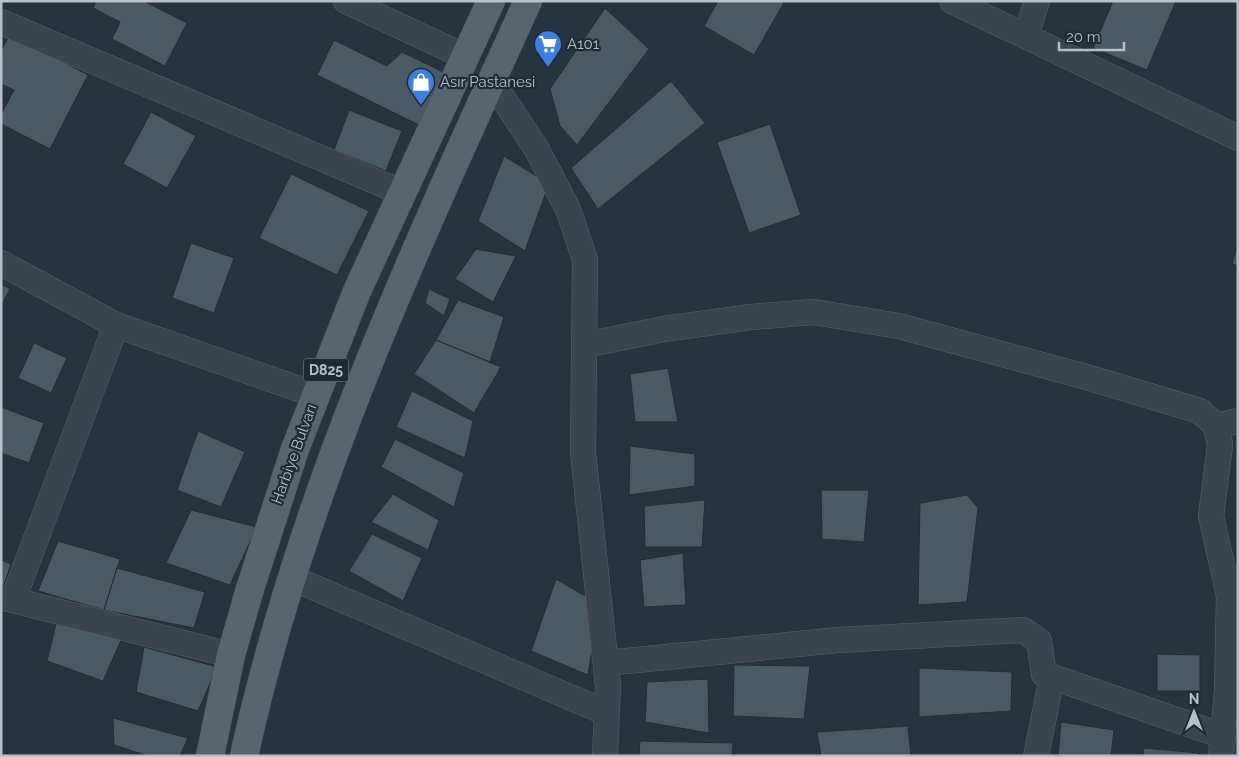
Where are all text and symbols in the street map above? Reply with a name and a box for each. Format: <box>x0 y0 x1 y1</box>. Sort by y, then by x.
scale bar <box>1059 20 1124 52</box>
text: 20 m <box>1066 28 1101 46</box>
supermarket icon: A101 <box>533 29 563 68</box>
place label: A101 <box>567 35 600 53</box>
shop icon: Asır Pastanesi <box>406 67 436 106</box>
place label: Asır Pastanesi <box>440 73 535 91</box>
road number: D825 <box>304 358 348 382</box>
street label: Harbiye Bulvarı <box>268 402 320 506</box>
north arrow <box>1169 687 1219 737</box>
text: N <box>1189 691 1199 707</box>

